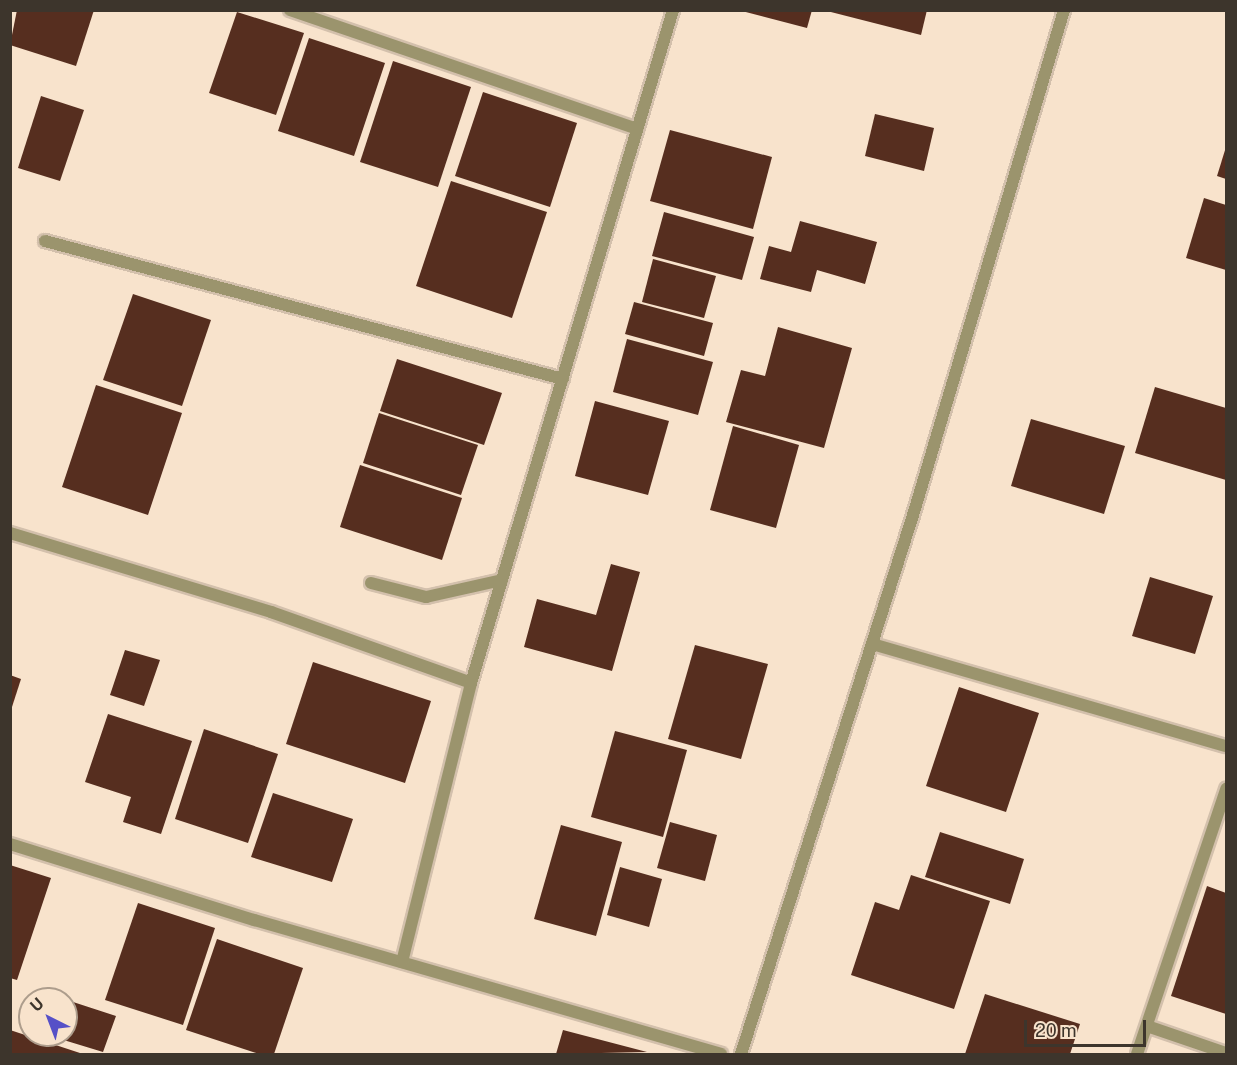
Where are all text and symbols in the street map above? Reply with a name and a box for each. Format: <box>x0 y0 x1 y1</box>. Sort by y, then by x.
north arrow <box>18 987 78 1047</box>
text: U <box>26 994 48 1016</box>
scale bar <box>1027 1008 1148 1046</box>
text: 20 m <box>1035 1020 1077 1041</box>

